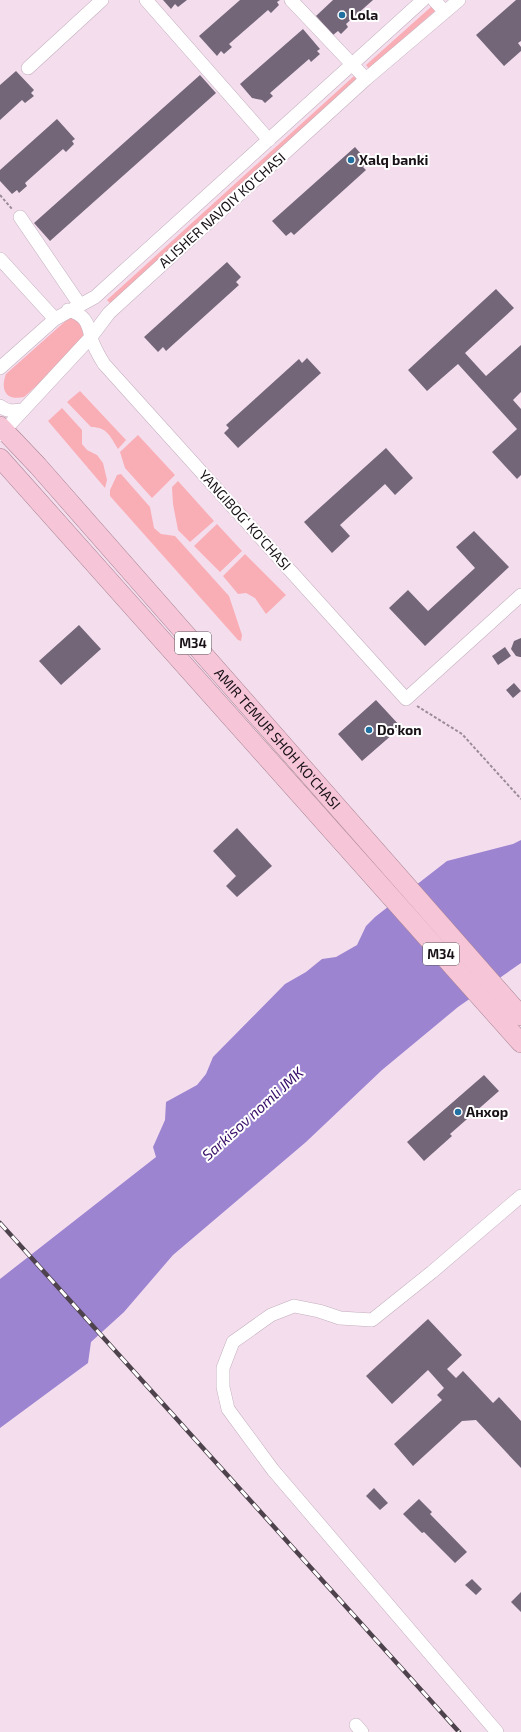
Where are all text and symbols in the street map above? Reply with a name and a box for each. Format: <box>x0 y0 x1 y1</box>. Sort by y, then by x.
place label: Lola <box>350 6 378 23</box>
marker: Lola <box>337 10 347 20</box>
street label: ALISHER NAVOIY KO'CHASI <box>155 148 288 271</box>
place label: Xalq banki <box>359 151 428 168</box>
marker: Xalq banki <box>346 155 356 165</box>
street label: YANGIBOG‘ KO'CHASI <box>196 466 295 573</box>
road number: M34 <box>175 632 211 654</box>
street label: AMIR TEMUR SHOH KO'CHASI <box>211 664 344 812</box>
place label: Do'kon <box>377 721 422 738</box>
marker: Do'kon <box>364 725 374 735</box>
road number: M34 <box>423 943 459 965</box>
water label: Sarkisov nomli JMK <box>198 1062 308 1163</box>
place label: Анхор <box>466 1103 508 1120</box>
marker: Анхор <box>453 1107 463 1117</box>

